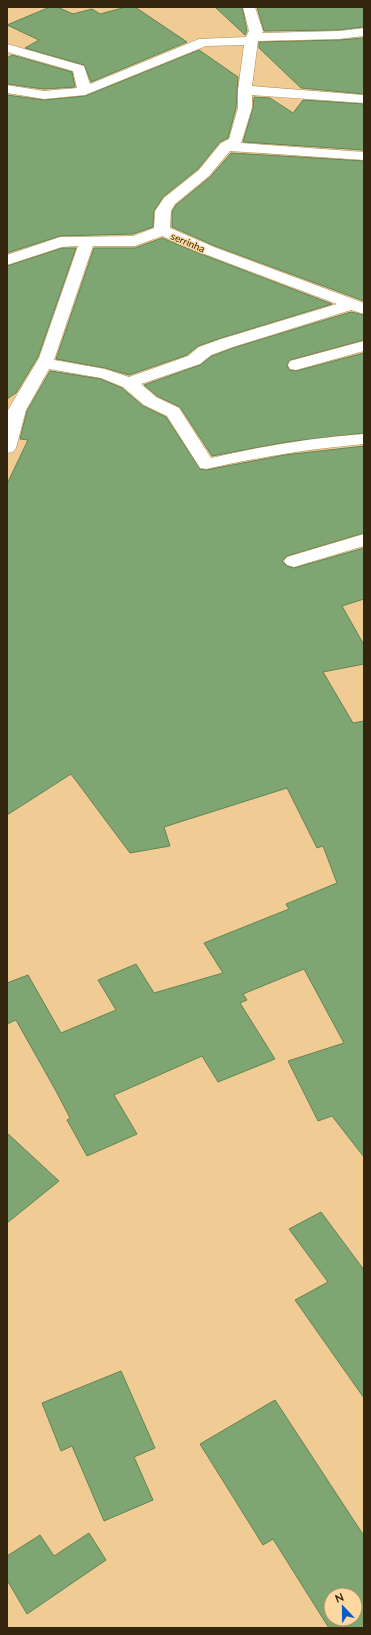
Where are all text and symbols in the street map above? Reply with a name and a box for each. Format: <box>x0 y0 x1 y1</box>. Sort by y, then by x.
street label: serrinha <box>168 229 207 256</box>
north arrow <box>323 1587 363 1627</box>
text: N <box>333 1590 346 1607</box>

